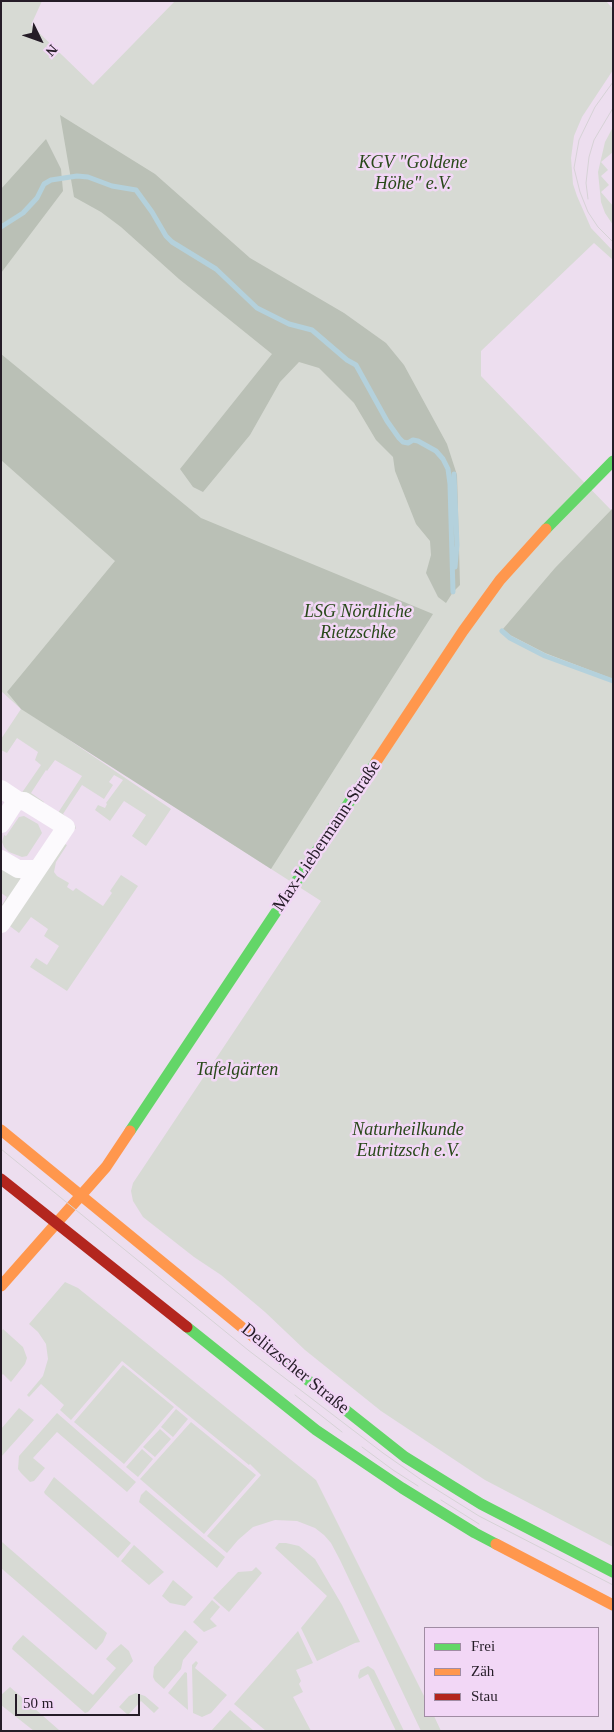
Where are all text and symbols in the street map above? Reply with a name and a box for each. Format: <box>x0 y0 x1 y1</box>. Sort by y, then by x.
north arrow <box>15 15 65 65</box>
text: N <box>43 42 60 59</box>
park label: KGV "Goldene Höhe" e.V. <box>358 152 468 194</box>
park label: LSG Nördliche Rietzschke <box>304 601 412 644</box>
street label: Max-Liebermann-Straße <box>268 756 386 916</box>
park label: Tafelgärten <box>196 1059 278 1081</box>
park label: Naturheilkunde Eutritzsch e.V. <box>352 1119 464 1162</box>
street label: Delitzscher Straße <box>237 1319 353 1419</box>
legend <box>424 1627 599 1717</box>
text: Frei <box>471 1638 495 1654</box>
text: Zäh <box>471 1663 494 1679</box>
scale bar <box>18 1684 142 1716</box>
text: Stau <box>471 1688 498 1704</box>
text: 50 m <box>23 1695 53 1711</box>

